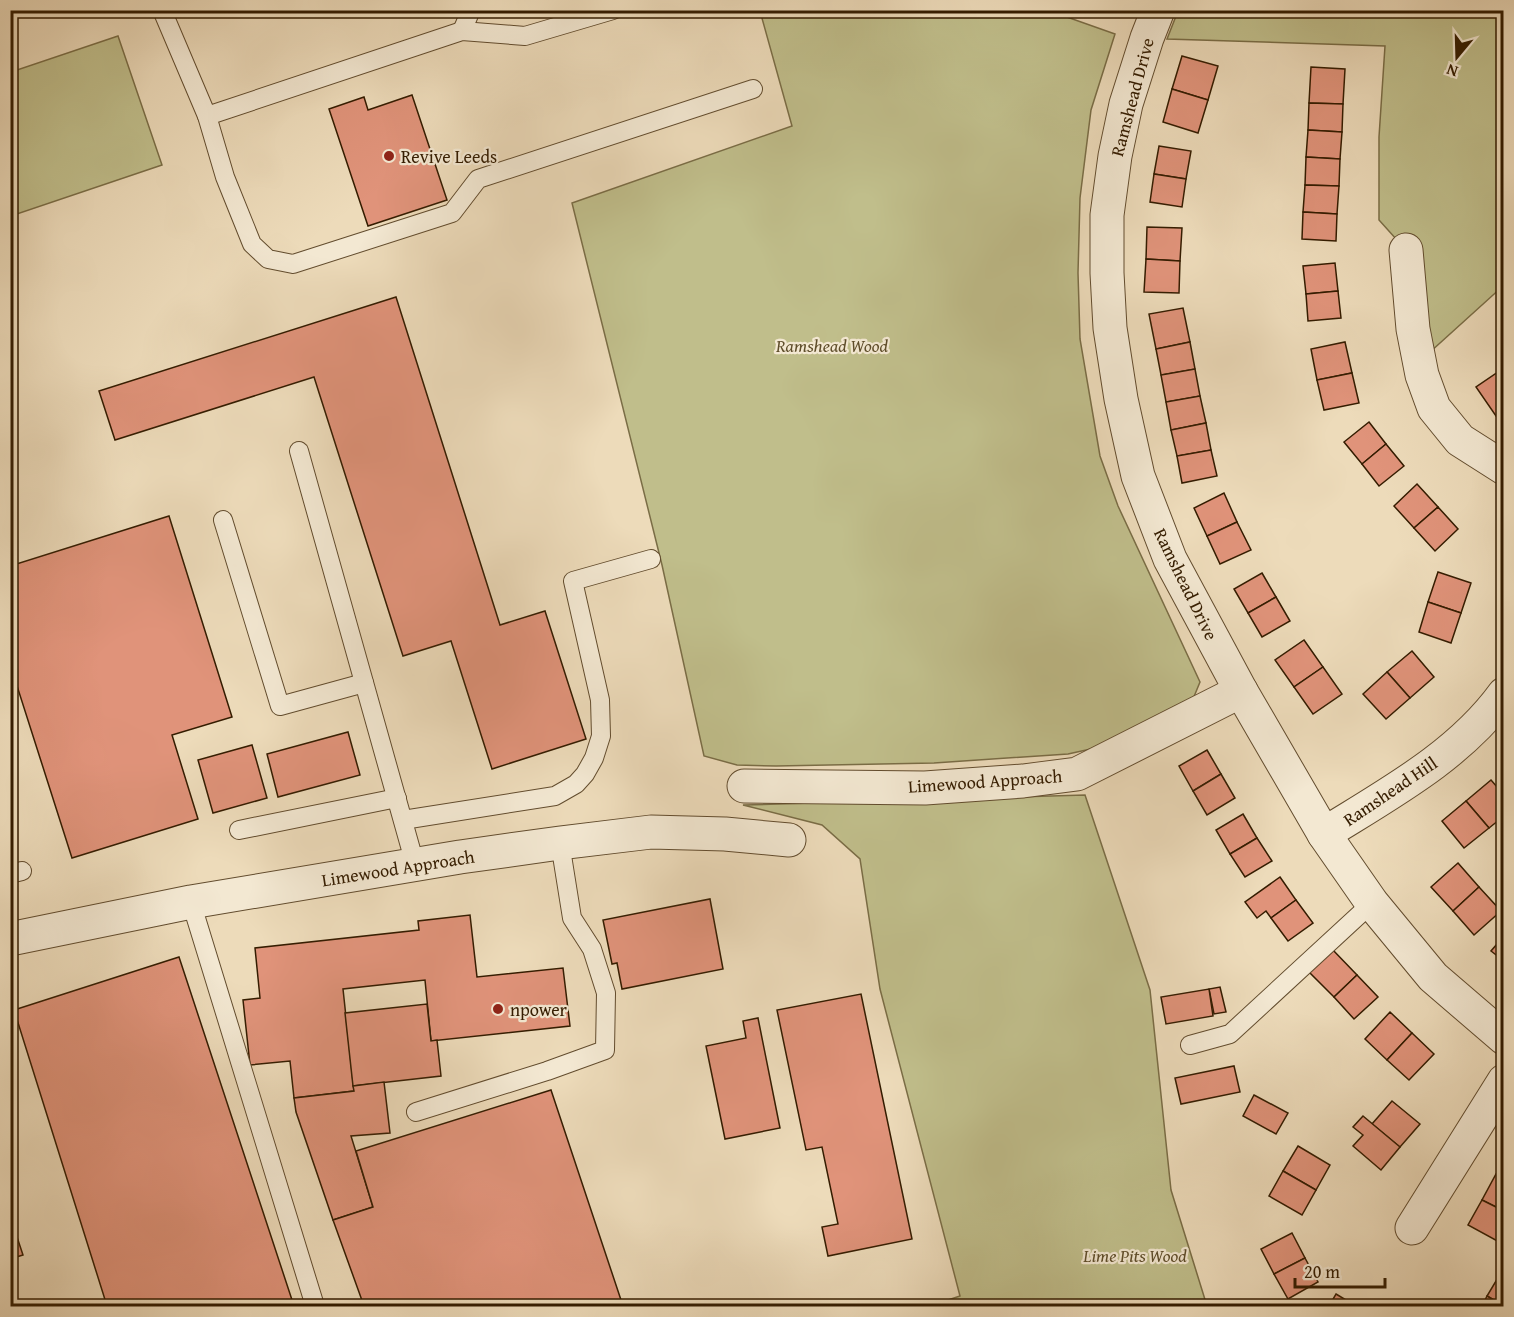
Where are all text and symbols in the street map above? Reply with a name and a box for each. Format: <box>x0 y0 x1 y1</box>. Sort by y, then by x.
north arrow <box>1427 27 1487 87</box>
street label: Ramshead Drive <box>1103 35 1161 159</box>
text: N <box>1443 58 1461 84</box>
place label: Revive Leeds <box>401 143 497 170</box>
marker: Revive Leeds <box>382 149 396 163</box>
park label: Ramshead Wood <box>775 332 888 359</box>
street label: Ramshead Drive <box>1147 523 1225 645</box>
street label: Ramshead Hill <box>1337 749 1443 833</box>
street label: Limewood Approach <box>907 762 1063 800</box>
street label: Limewood Approach <box>320 843 476 893</box>
place label: npower <box>510 996 568 1023</box>
marker: npower <box>491 1002 505 1016</box>
park label: Lime Pits Wood <box>1082 1242 1187 1269</box>
scale bar <box>1295 1251 1385 1289</box>
text: 20 m <box>1304 1258 1340 1285</box>

